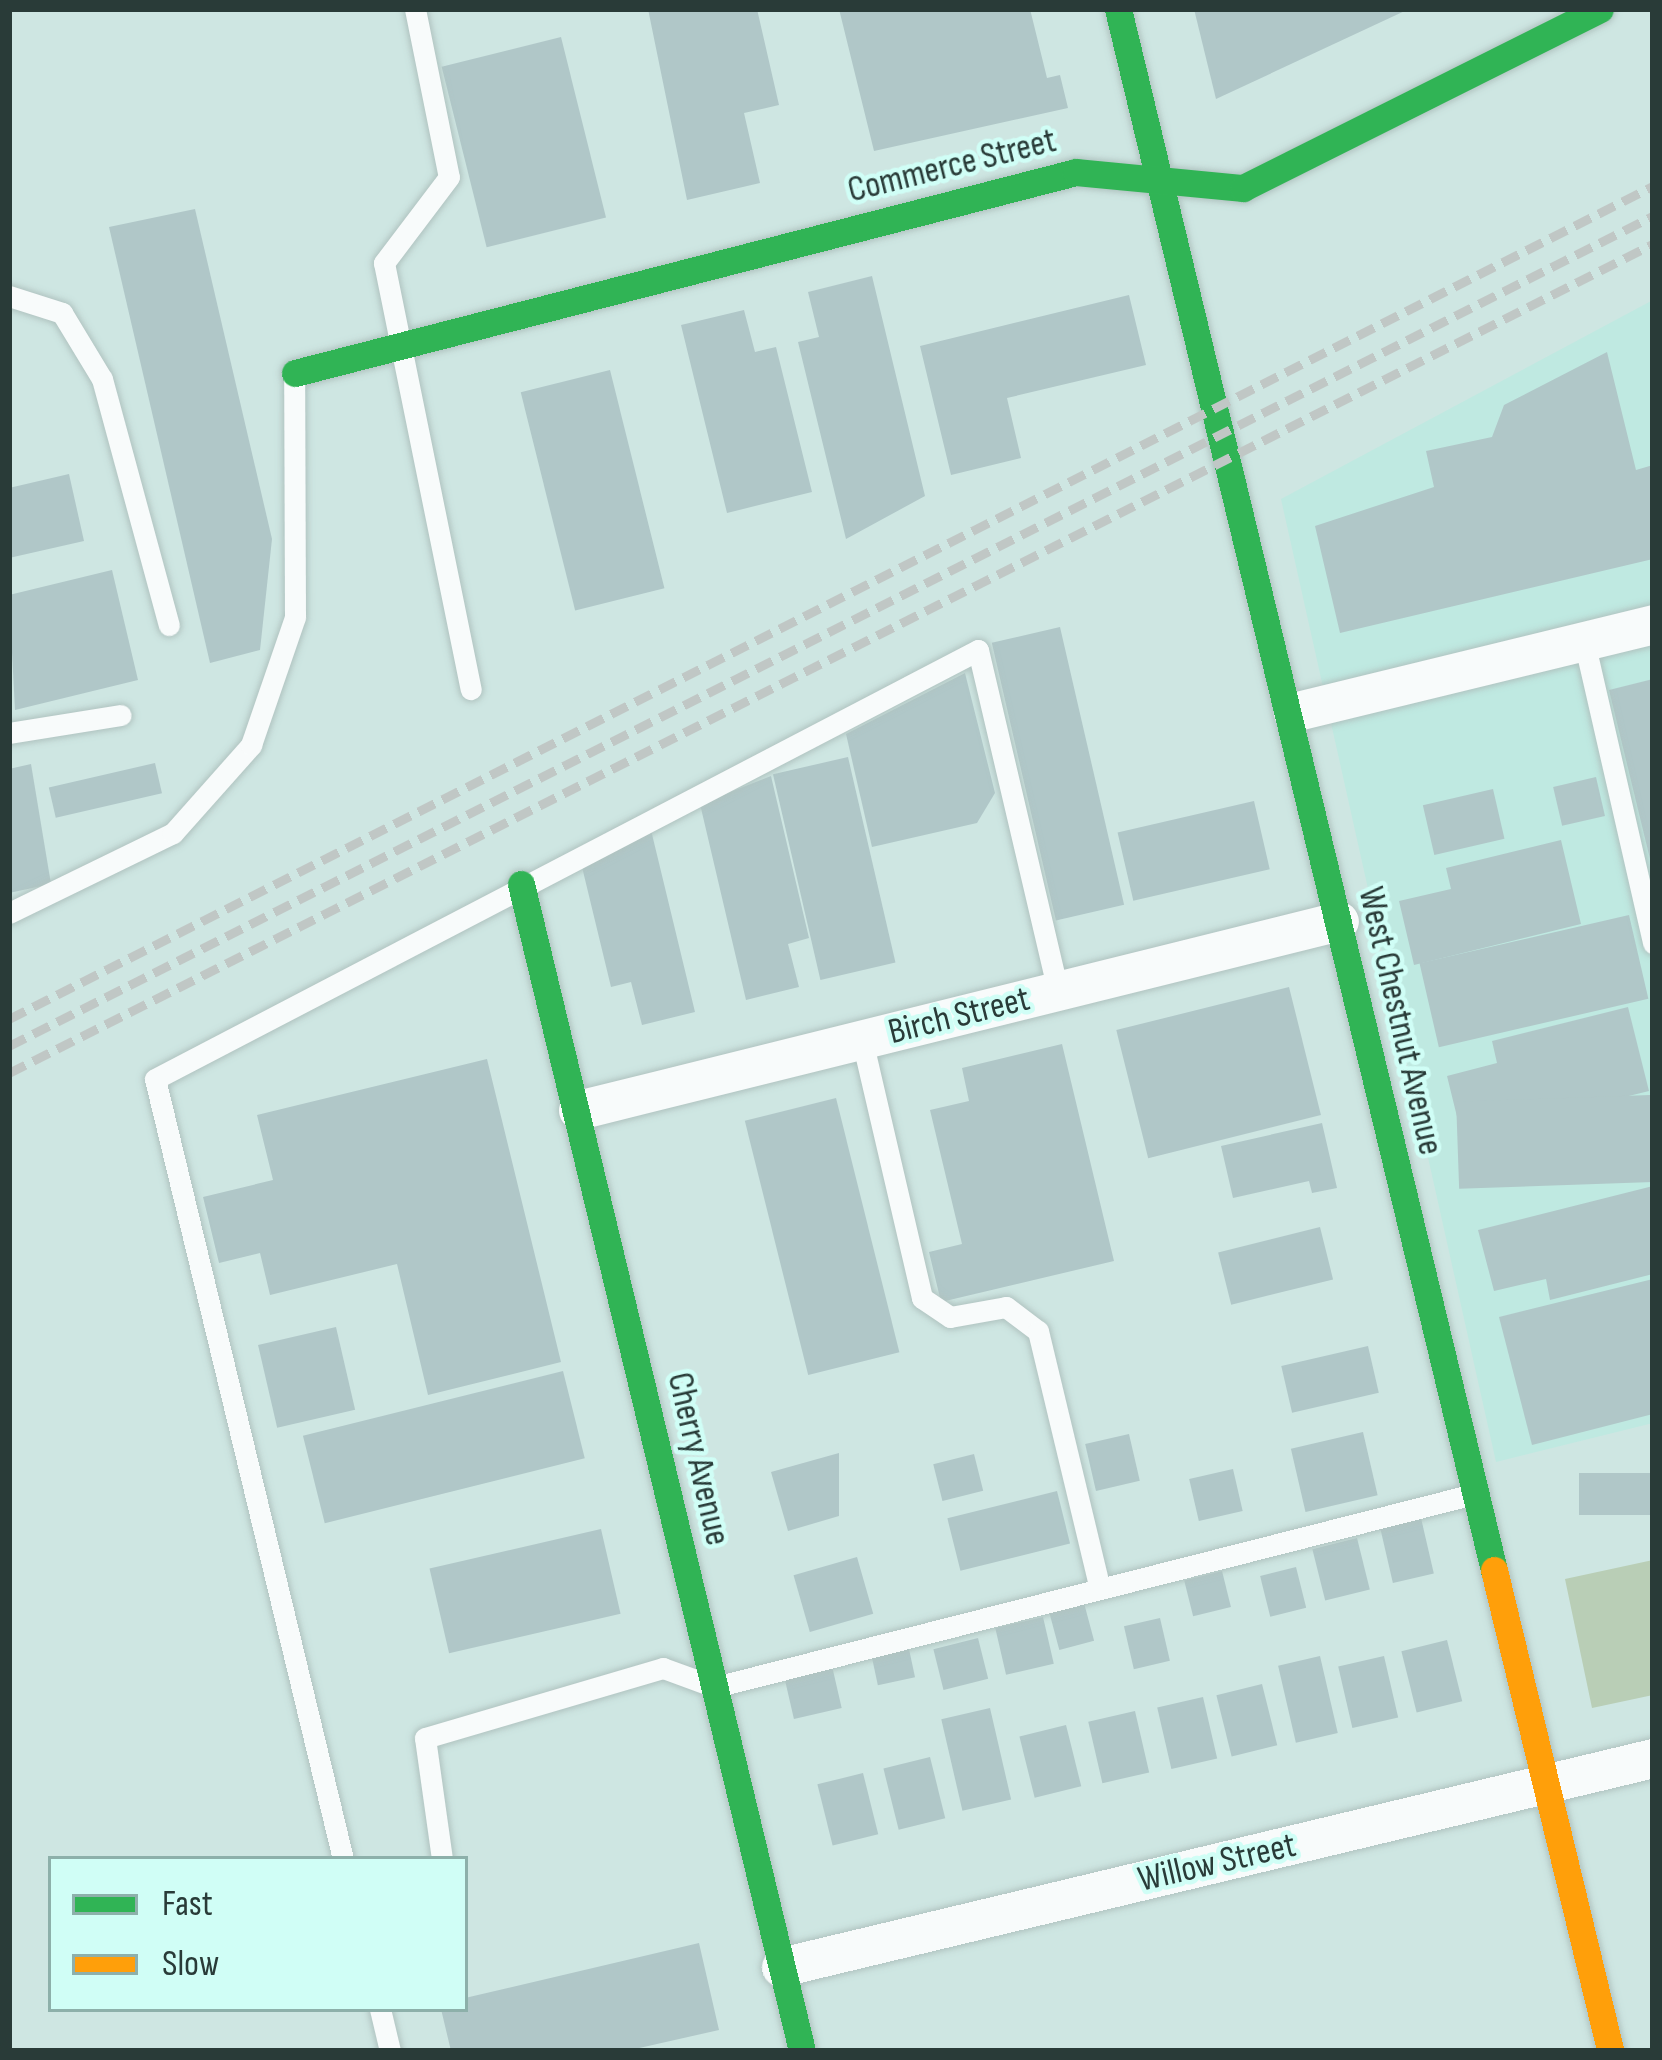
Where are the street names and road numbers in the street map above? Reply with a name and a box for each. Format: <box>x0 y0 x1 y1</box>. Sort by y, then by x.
street label: Commerce Street <box>843 119 1061 213</box>
street label: West Chestnut Avenue <box>1348 883 1452 1159</box>
street label: Birch Street <box>884 978 1034 1054</box>
street label: Cherry Avenue <box>657 1368 739 1550</box>
street label: Willow Street <box>1134 1824 1300 1902</box>

